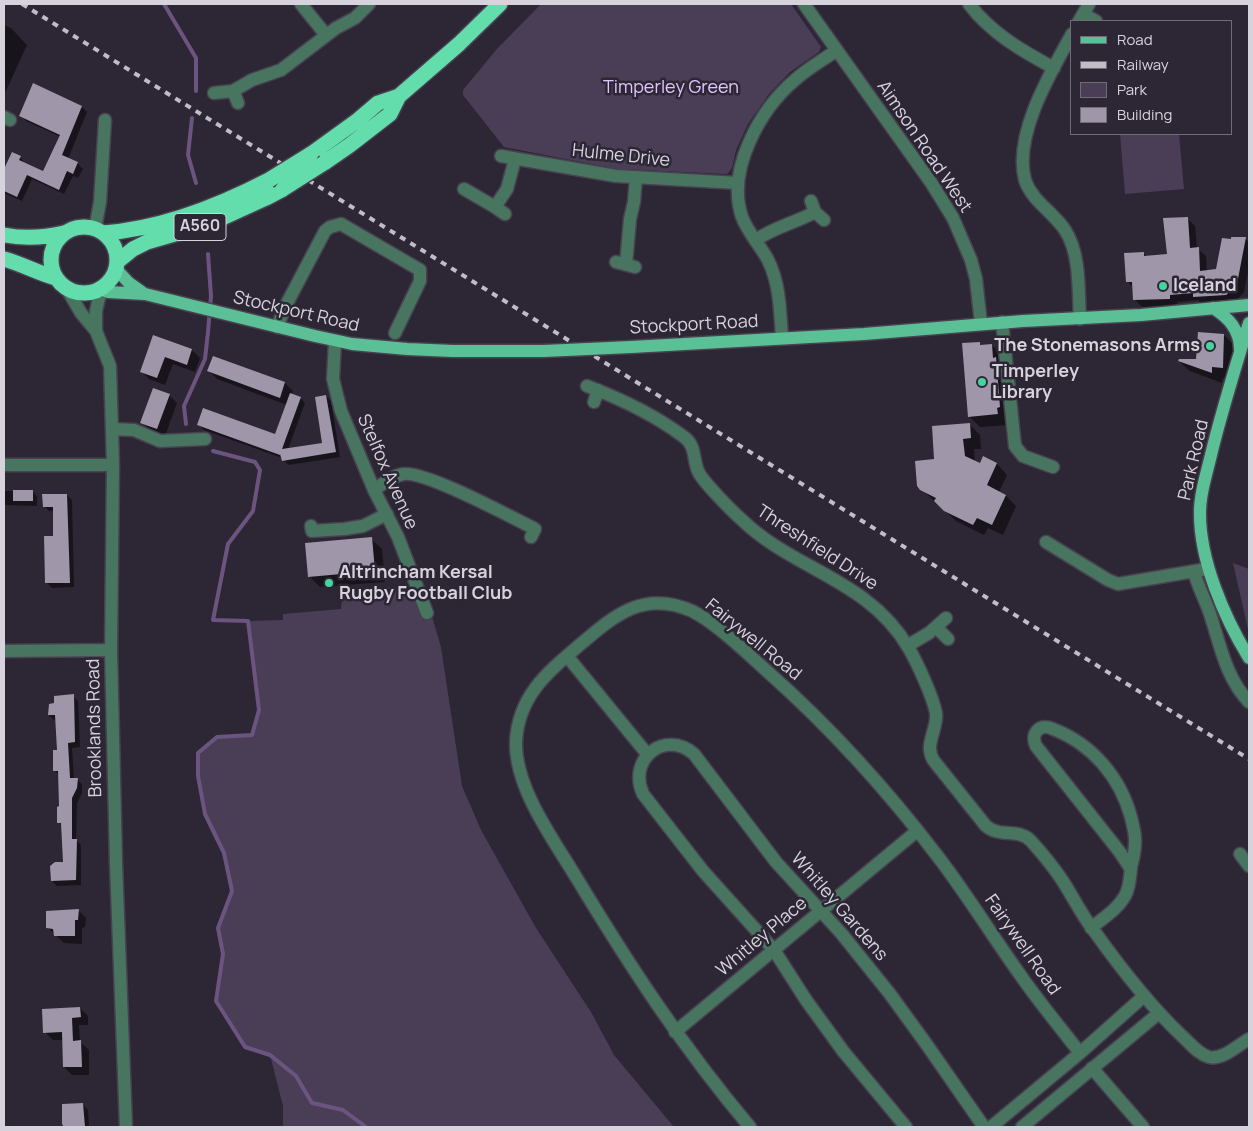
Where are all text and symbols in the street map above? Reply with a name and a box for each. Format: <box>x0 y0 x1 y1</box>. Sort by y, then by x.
legend <box>1070 20 1233 135</box>
text: Road <box>1117 29 1153 50</box>
text: Railway <box>1117 54 1169 75</box>
park label: Timperley Green <box>603 77 739 99</box>
street label: Aimson Road West <box>872 77 976 217</box>
text: Park <box>1117 79 1147 100</box>
text: Building <box>1117 104 1172 125</box>
street label: Hulme Drive <box>571 140 671 172</box>
road number: A560 <box>174 213 226 240</box>
place label: Iceland <box>1173 275 1237 297</box>
marker: Iceland <box>1157 280 1169 292</box>
street label: Stockport Road <box>231 287 361 337</box>
street label: Stockport Road <box>629 311 759 339</box>
place label: The Stonemasons Arms <box>994 335 1200 357</box>
marker: The Stonemasons Arms <box>1204 340 1216 352</box>
place label: Timperley Library <box>992 361 1079 404</box>
marker: Timperley Library <box>976 376 988 388</box>
street label: Stelfox Avenue <box>352 411 422 533</box>
street label: Park Road <box>1174 418 1214 502</box>
street label: Threshfield Drive <box>752 501 882 595</box>
place label: Altrincham Kersal Rugby Football Club <box>339 562 512 604</box>
marker: Altrincham Kersal Rugby Football Club <box>323 577 335 589</box>
street label: Fairywell Road <box>701 595 805 685</box>
street label: Brooklands Road <box>83 658 107 798</box>
street label: Whitley Gardens <box>786 848 892 966</box>
street label: Fairywell Road <box>979 891 1065 999</box>
street label: Whitley Place <box>712 893 812 981</box>

